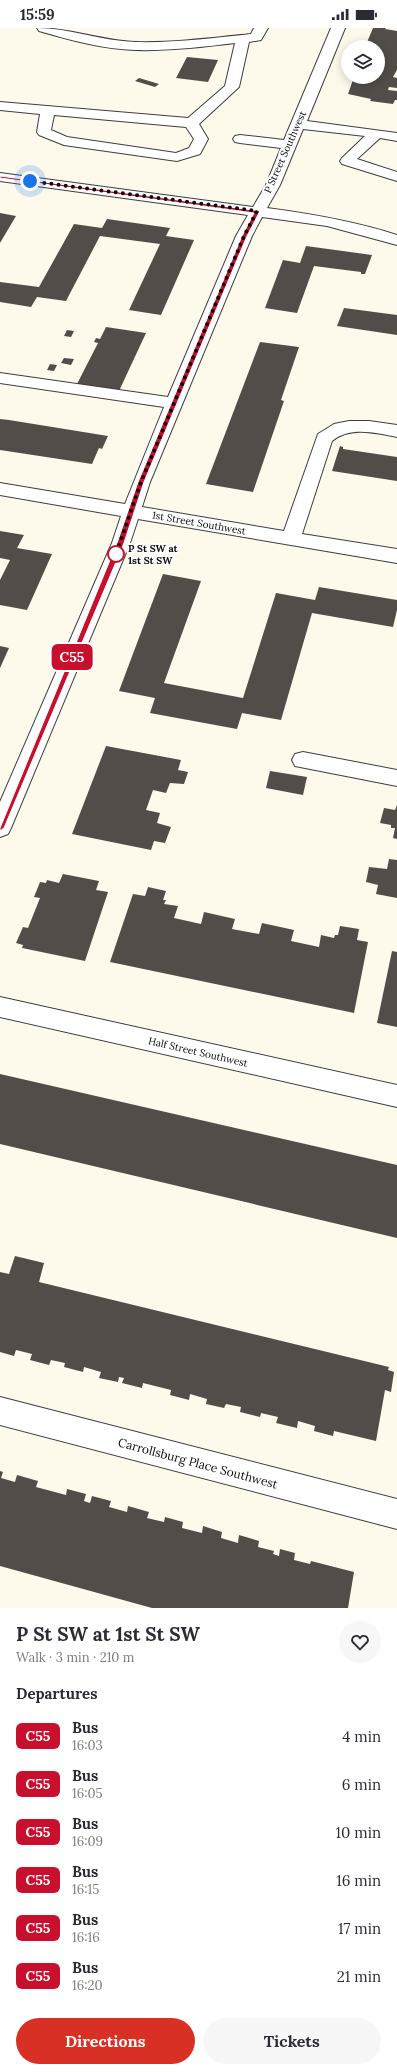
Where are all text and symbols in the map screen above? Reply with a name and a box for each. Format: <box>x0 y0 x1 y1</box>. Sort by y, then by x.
text: 15:59 <box>20 5 55 24</box>
map controls <box>341 40 385 84</box>
button: layers <box>341 40 385 84</box>
street label: P Street Southwest <box>261 109 309 195</box>
your location <box>20 171 40 191</box>
street label: 1st Street Southwest <box>151 508 247 538</box>
place label: P St SW at 1st St SW <box>128 542 179 567</box>
marker: P St SW at 1st St SW <box>107 545 125 563</box>
line badge: C55 <box>49 644 95 670</box>
text: C55 <box>60 648 84 666</box>
street label: Half Street Southwest <box>147 1034 249 1070</box>
street label: Carrollsburg Place Southwest <box>117 1434 280 1492</box>
button: heart <box>339 1621 381 1663</box>
text: P St SW at 1st St SW <box>16 1622 200 1646</box>
text: Walk · 3 min · 210 m <box>16 1649 134 1666</box>
text: Departures <box>16 1684 97 1703</box>
text: Bus <box>72 1718 98 1737</box>
text: C55 <box>26 1727 50 1745</box>
text: 4 min <box>342 1727 381 1746</box>
text: 16:03 <box>72 1737 103 1754</box>
text: Bus <box>72 1766 98 1785</box>
text: C55 <box>26 1775 50 1793</box>
text: 6 min <box>342 1775 381 1794</box>
text: 16:05 <box>72 1785 103 1802</box>
text: Bus <box>72 1814 98 1833</box>
text: C55 <box>26 1823 50 1841</box>
text: 10 min <box>336 1823 381 1842</box>
text: 16:09 <box>72 1833 103 1850</box>
text: Bus <box>72 1862 98 1881</box>
text: C55 <box>26 1871 50 1889</box>
text: 16 min <box>336 1871 381 1890</box>
text: 16:15 <box>72 1881 99 1898</box>
text: Bus <box>72 1910 98 1929</box>
text: C55 <box>26 1919 50 1937</box>
text: 17 min <box>338 1919 381 1938</box>
text: 16:16 <box>72 1929 100 1946</box>
text: Bus <box>72 1958 98 1977</box>
text: C55 <box>26 1967 50 1985</box>
text: 21 min <box>337 1967 381 1986</box>
text: 16:20 <box>72 1977 103 1994</box>
button: Directions <box>16 2018 195 2064</box>
button: Tickets <box>203 2018 381 2064</box>

